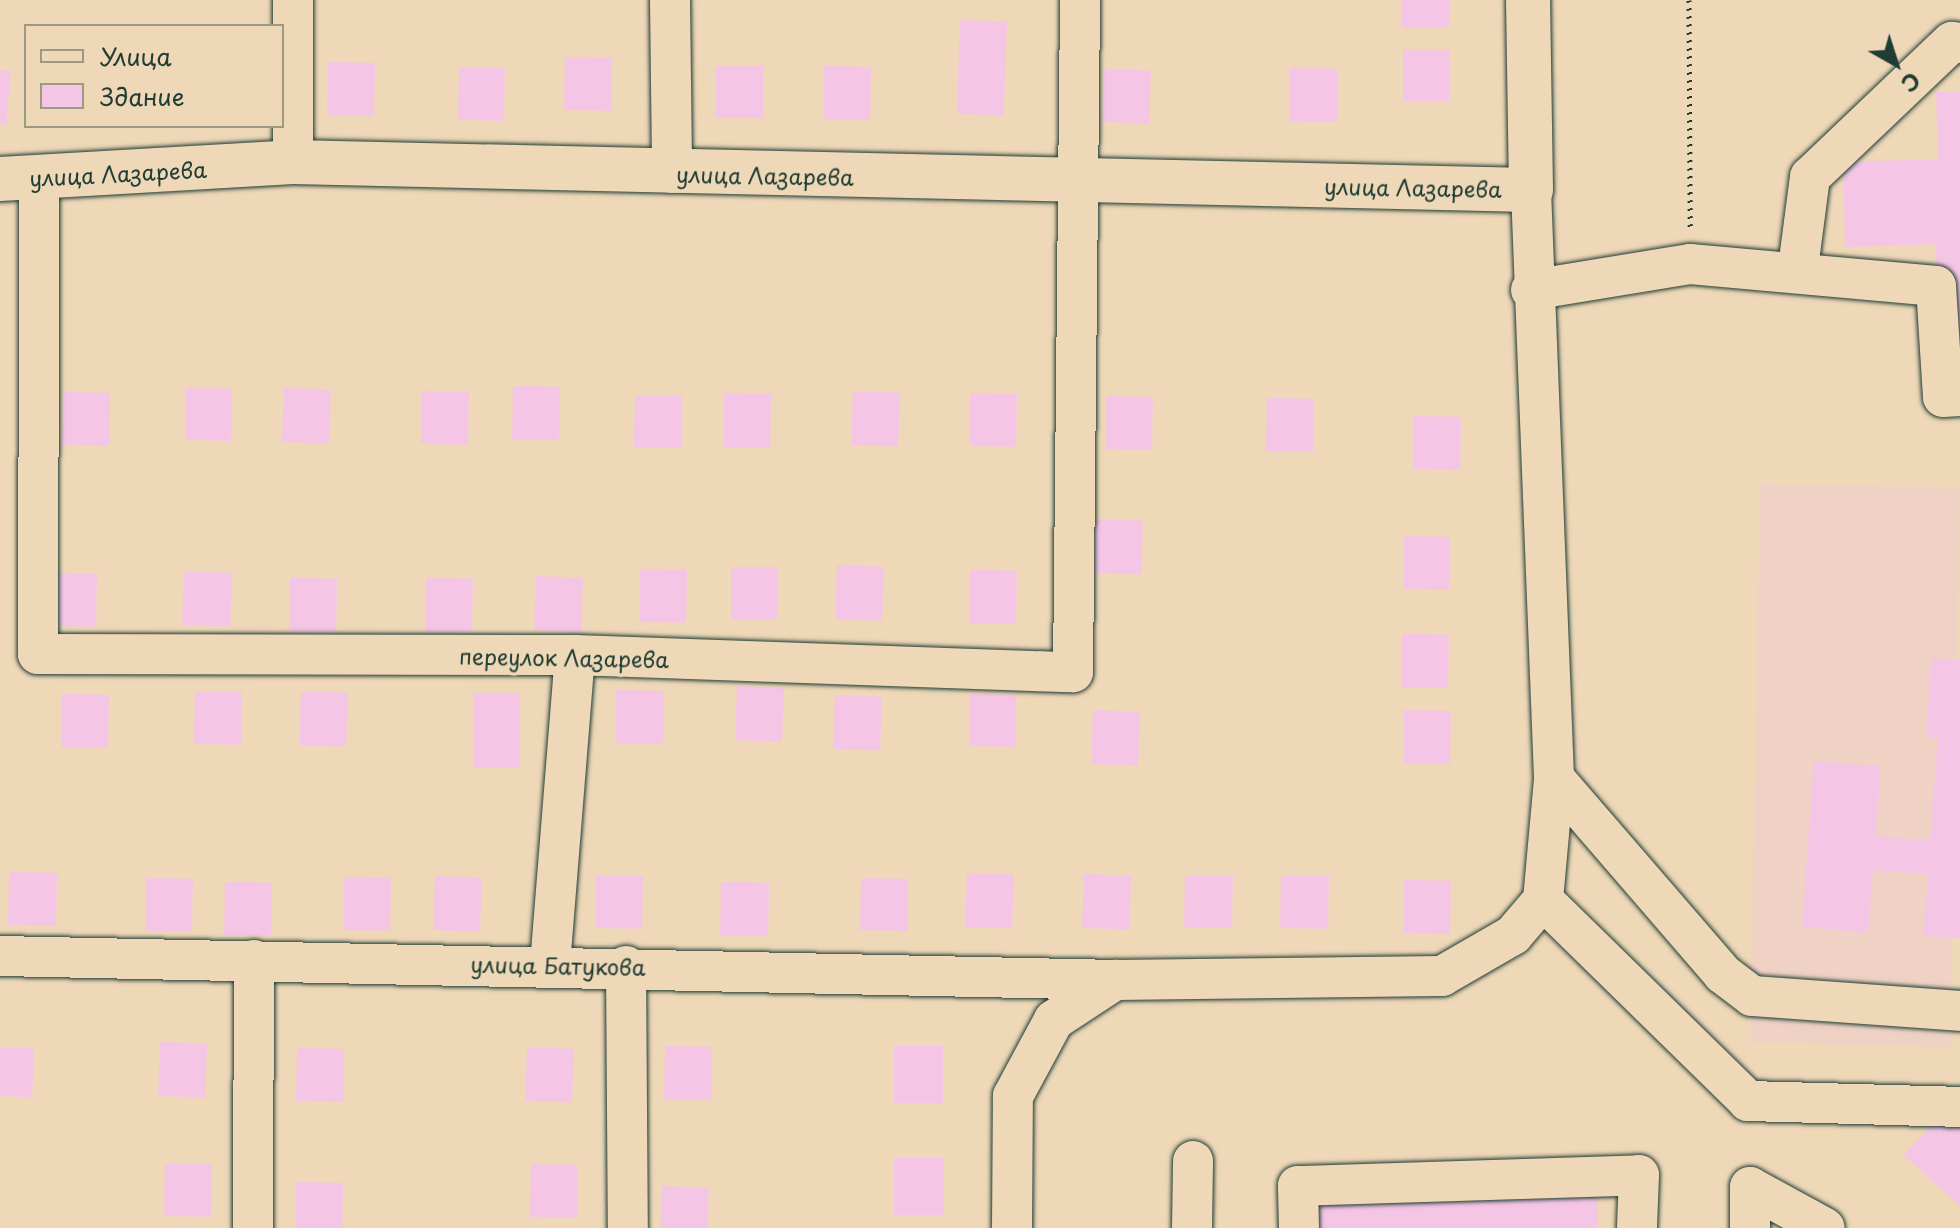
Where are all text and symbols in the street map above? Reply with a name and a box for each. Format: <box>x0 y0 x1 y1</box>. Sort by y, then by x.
legend <box>24 24 284 128</box>
north arrow <box>1856 24 1936 104</box>
text: Улица <box>100 38 172 74</box>
text: С <box>1895 65 1928 101</box>
text: Здание <box>100 78 185 114</box>
street label: улица Лазарева <box>28 155 208 191</box>
street label: улица Лазарева <box>676 160 854 190</box>
street label: улица Лазарева <box>1324 172 1502 202</box>
street label: переулок Лазарева <box>458 642 670 672</box>
street label: улица Батукова <box>470 950 646 980</box>

